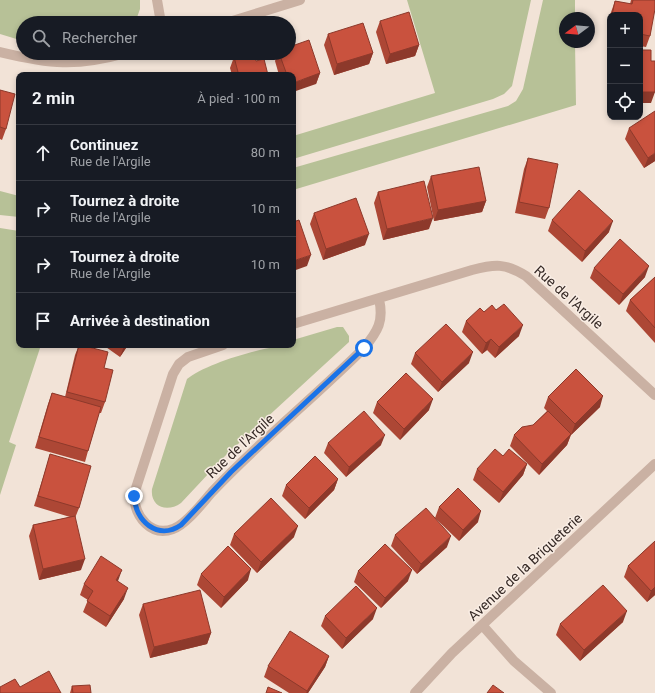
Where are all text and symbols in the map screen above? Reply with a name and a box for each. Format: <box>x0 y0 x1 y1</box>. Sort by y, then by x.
north arrow <box>559 12 595 48</box>
map controls <box>607 12 643 120</box>
button: + <box>607 12 643 48</box>
search box <box>16 16 296 60</box>
icon: search <box>30 27 52 49</box>
text: Rechercher <box>62 29 137 47</box>
button: − <box>607 48 643 84</box>
button: locate <box>607 84 643 120</box>
text: 2 min <box>32 88 75 108</box>
text: À pied · 100 m <box>197 91 280 106</box>
text: Continuez <box>70 136 138 154</box>
icon: ahead <box>32 142 54 164</box>
text: 80 m <box>251 145 280 160</box>
text: Rue de l'Argile <box>70 154 151 169</box>
text: Tournez à droite <box>70 192 179 210</box>
icon: right <box>32 198 54 220</box>
text: 10 m <box>251 201 280 216</box>
text: Rue de l'Argile <box>70 210 151 225</box>
text: Tournez à droite <box>70 248 179 266</box>
icon: right <box>32 254 54 276</box>
text: 10 m <box>251 257 280 272</box>
street label: Rue de l'Argile <box>531 262 607 332</box>
text: Rue de l'Argile <box>70 266 151 281</box>
icon: arrive <box>32 310 54 332</box>
text: Arrivée à destination <box>70 312 210 330</box>
route start <box>355 339 373 357</box>
street label: Rue de l'Argile <box>203 411 277 481</box>
route end <box>125 487 143 505</box>
street label: Avenue de la Briqueterie <box>465 510 585 624</box>

